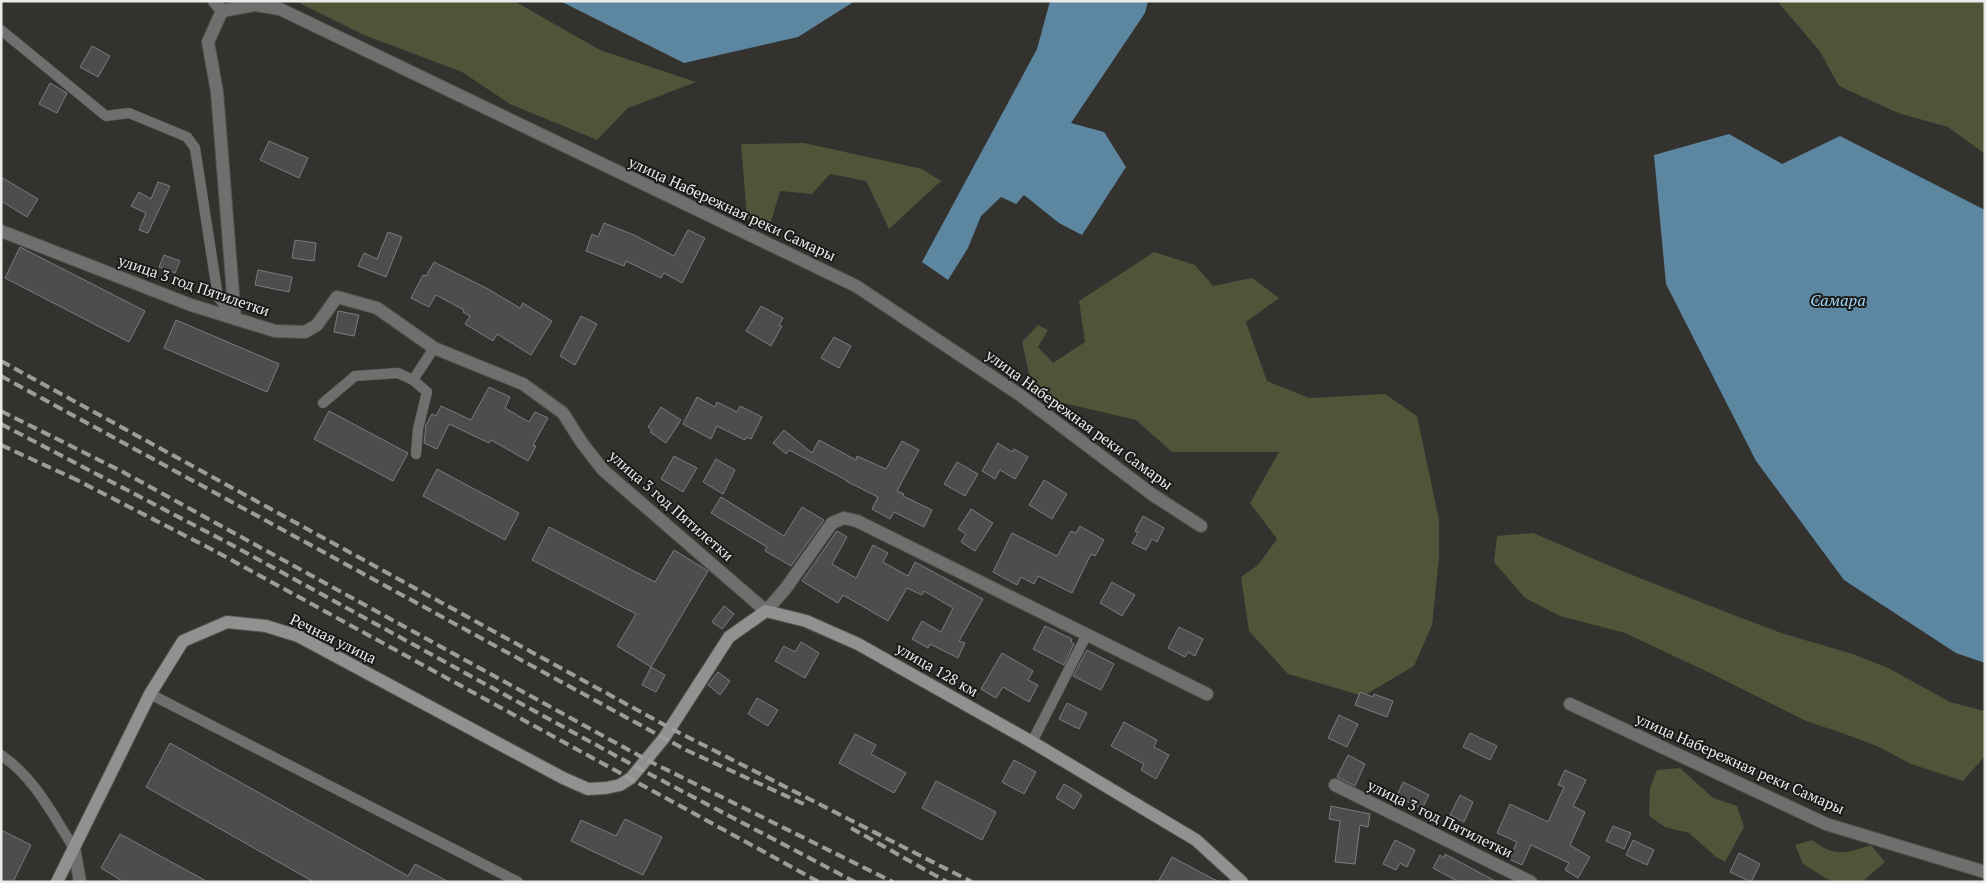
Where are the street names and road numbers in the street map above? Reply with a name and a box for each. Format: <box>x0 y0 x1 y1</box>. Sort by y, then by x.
street label: улица Набережная реки Самары <box>625 151 839 265</box>
street label: улица 3 год Пятилетки <box>115 249 273 320</box>
street label: улица Набережная реки Самары <box>981 344 1177 494</box>
street label: улица 3 год Пятилетки <box>604 445 738 565</box>
street label: Речная улица <box>287 609 380 668</box>
street label: улица 128 км <box>892 637 982 701</box>
street label: улица Набережная реки Самары <box>1632 707 1848 818</box>
street label: улица 3 год Пятилетки <box>1364 774 1516 862</box>

